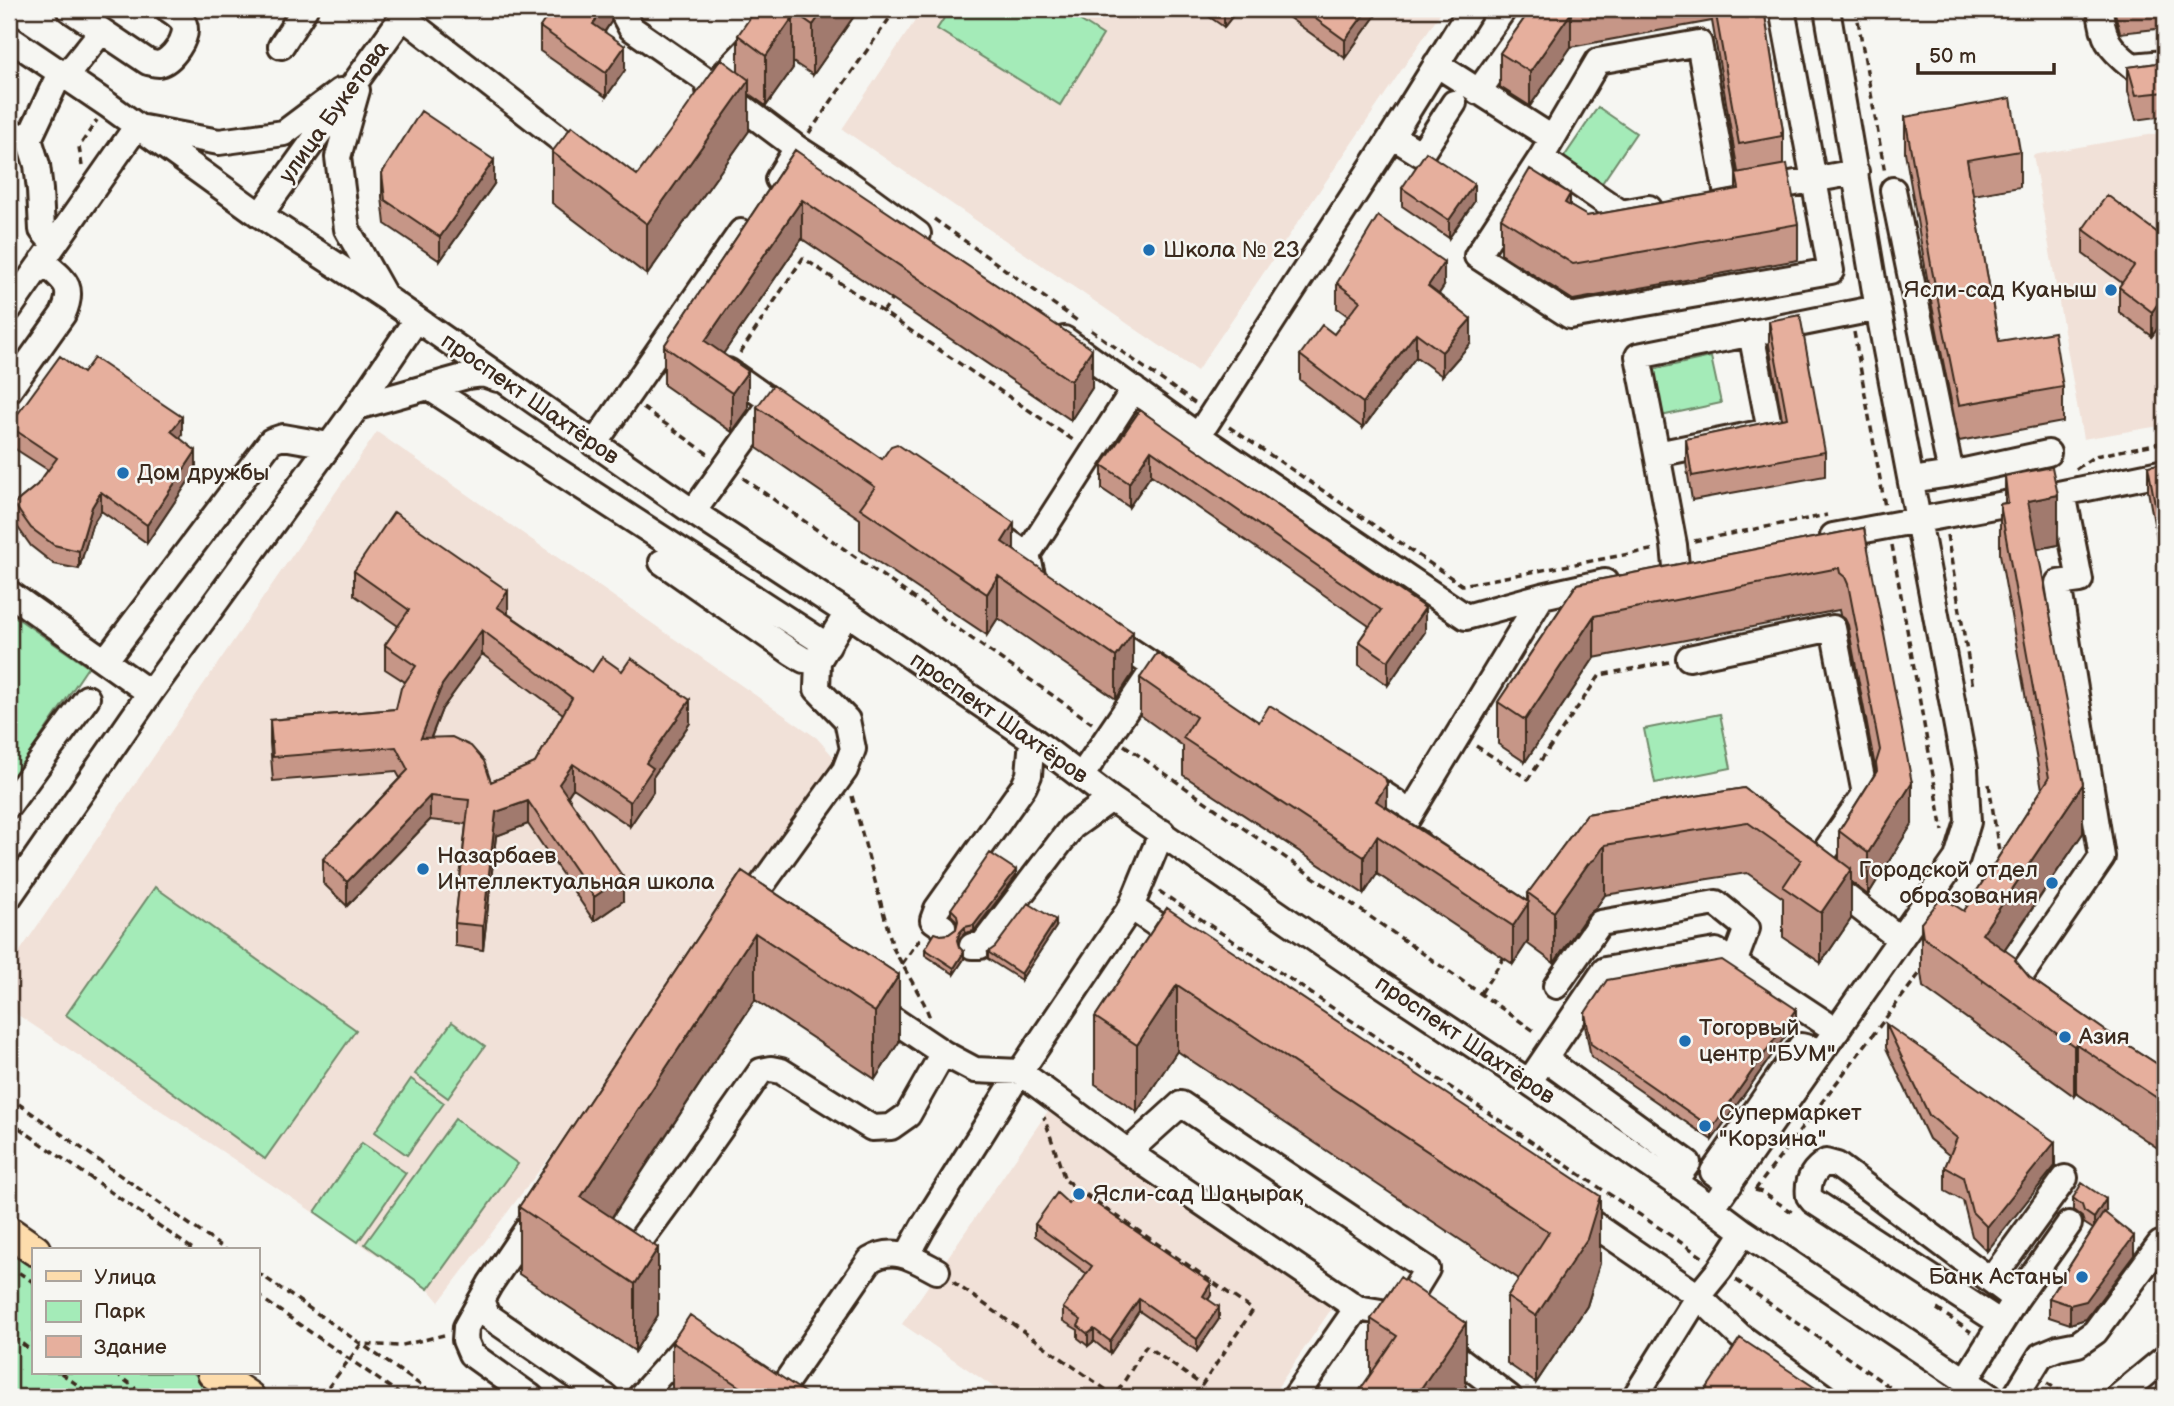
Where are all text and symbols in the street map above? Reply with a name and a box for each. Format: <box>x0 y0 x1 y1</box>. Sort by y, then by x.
scale bar <box>1918 32 2055 76</box>
street label: улица Букетова <box>273 35 395 189</box>
text: 50 m <box>1929 44 1976 69</box>
place label: Школа № 23 <box>1163 236 1300 264</box>
marker: Школа № 23 <box>1141 242 1157 258</box>
place label: Ясли-сад Куаныш <box>1904 276 2097 304</box>
marker: Ясли-сад Куаныш <box>2103 282 2119 298</box>
street label: проспект Шахтёров <box>436 327 624 471</box>
place label: Дом дружбы <box>137 459 269 487</box>
marker: Дом дружбы <box>115 465 131 481</box>
street label: проспект Шахтёров <box>905 646 1093 790</box>
place label: Назарбаев Интеллектуальная школа <box>437 842 715 896</box>
place label: Городской отдел образования <box>1858 856 2038 910</box>
marker: Назарбаев Интеллектуальная школа <box>415 861 431 877</box>
marker: Городской отдел образования <box>2044 875 2060 891</box>
street label: проспект Шахтёров <box>1370 969 1560 1111</box>
place label: Тогорвый центр "БУМ" <box>1699 1014 1836 1068</box>
place label: Азия <box>2078 1023 2130 1051</box>
marker: Азия <box>2057 1029 2073 1045</box>
marker: Тогорвый центр "БУМ" <box>1677 1033 1693 1049</box>
place label: Супермаркет "Корзина" <box>1719 1099 1862 1153</box>
marker: Супермаркет "Корзина" <box>1697 1118 1713 1134</box>
place label: Ясли-сад Шаңырақ <box>1093 1180 1304 1208</box>
marker: Ясли-сад Шаңырақ <box>1071 1186 1087 1202</box>
legend <box>32 1248 259 1374</box>
place label: Банк Астаны <box>1928 1263 2068 1291</box>
text: Улица <box>94 1265 157 1290</box>
marker: Банк Астаны <box>2074 1269 2090 1285</box>
text: Парк <box>94 1299 145 1324</box>
text: Здание <box>94 1335 167 1360</box>

